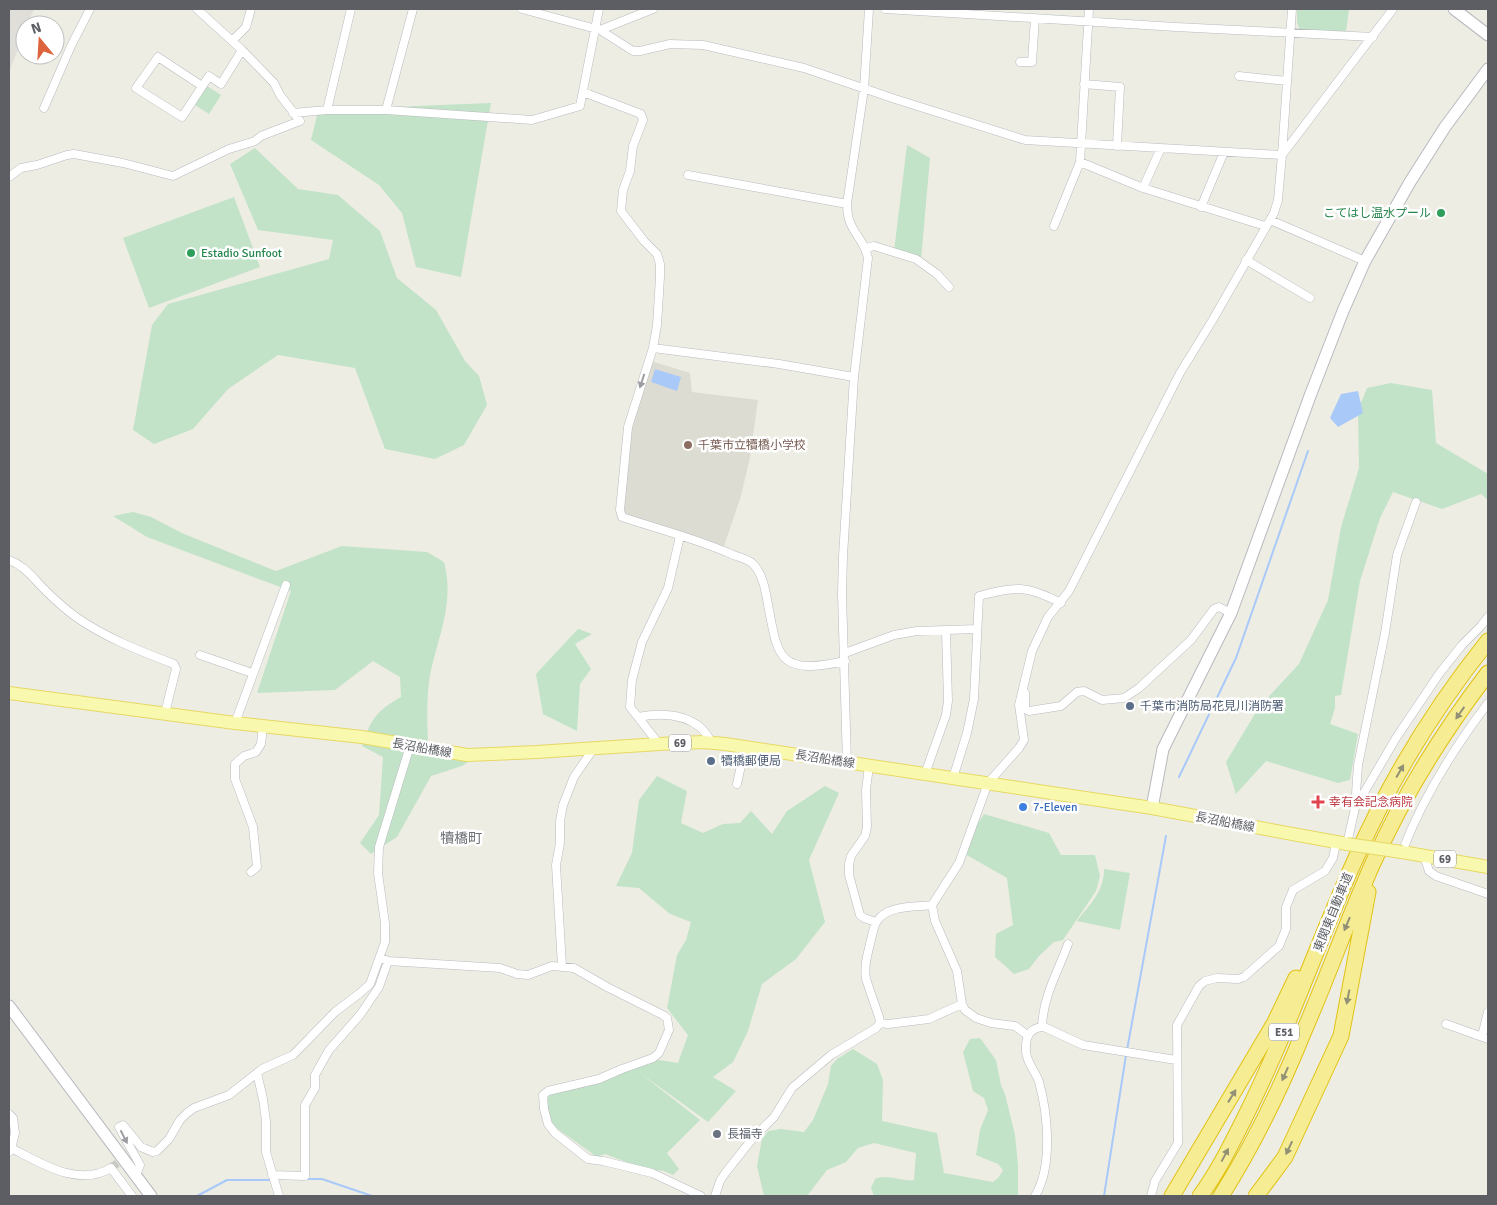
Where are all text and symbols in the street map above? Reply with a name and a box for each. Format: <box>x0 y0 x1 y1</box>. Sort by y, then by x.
north arrow <box>15 15 65 65</box>
text: N <box>29 19 43 38</box>
place label: こてはし温水プール <box>1323 206 1431 221</box>
marker: こてはし温水プール <box>1435 207 1447 219</box>
place label: Estadio Sunfoot <box>201 246 282 261</box>
marker: Estadio Sunfoot <box>185 247 197 259</box>
one-way arrow <box>638 373 645 388</box>
place label: 千葉市立犢橋小学校 <box>698 438 806 453</box>
marker: 千葉市立犢橋小学校 <box>682 439 694 451</box>
place label: 千葉市消防局花見川消防署 <box>1140 699 1284 714</box>
marker: 千葉市消防局花見川消防署 <box>1124 700 1136 712</box>
one-way arrow <box>1455 706 1465 720</box>
road number: 69 <box>669 734 691 751</box>
street label: 長沼船橋線 <box>391 736 453 761</box>
street label: 長沼船橋線 <box>794 747 856 772</box>
place label: 犢橋郵便局 <box>721 754 781 769</box>
marker: 犢橋郵便局 <box>705 755 717 767</box>
one-way arrow <box>1396 765 1405 778</box>
marker: 幸有会記念病院 <box>1311 795 1325 809</box>
place label: 幸有会記念病院 <box>1329 795 1413 810</box>
place label: 7-Eleven <box>1033 800 1078 815</box>
marker: 7-Eleven <box>1017 801 1029 813</box>
street label: 長沼船橋線 <box>1194 809 1256 836</box>
district label: 犢橋町 <box>440 830 482 847</box>
road number: 69 <box>1434 851 1456 868</box>
street label: 東関東自動車道 <box>1311 870 1356 954</box>
one-way arrow <box>1343 917 1351 931</box>
one-way arrow <box>1344 989 1352 1005</box>
road number: E51 <box>1269 1024 1299 1040</box>
one-way arrow <box>1281 1067 1289 1081</box>
one-way arrow <box>1227 1090 1236 1103</box>
place label: 長福寺 <box>727 1127 763 1142</box>
marker: 長福寺 <box>711 1128 723 1140</box>
one-way arrow <box>120 1129 128 1144</box>
one-way arrow <box>1285 1141 1293 1155</box>
one-way arrow <box>1221 1147 1229 1162</box>

